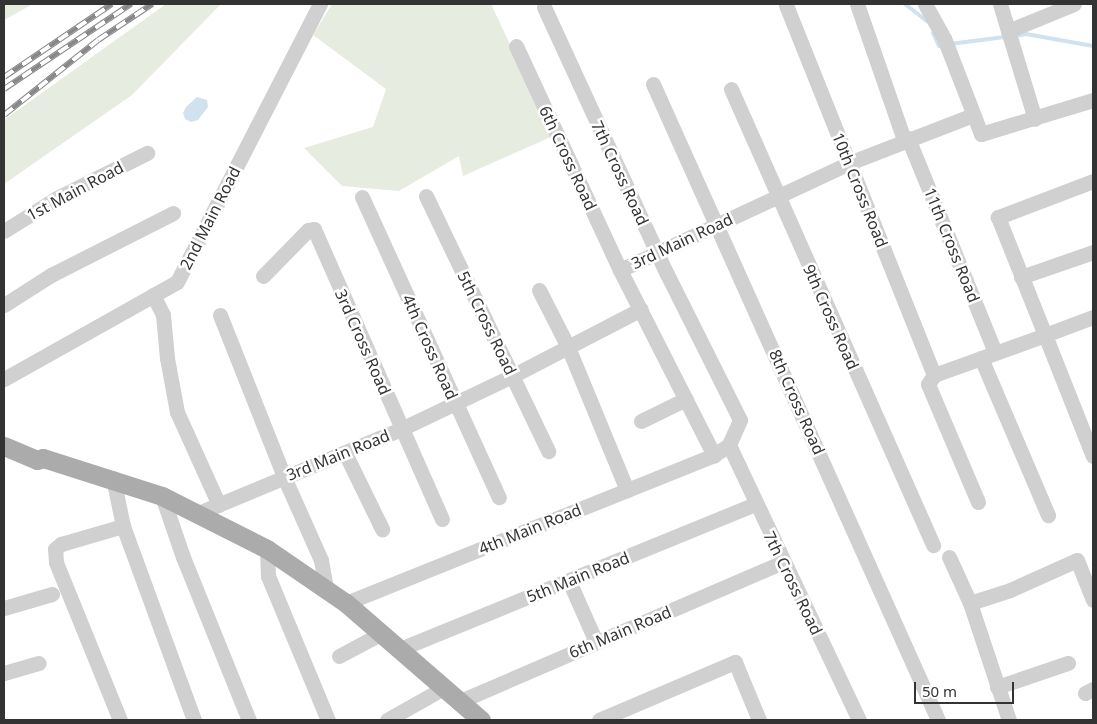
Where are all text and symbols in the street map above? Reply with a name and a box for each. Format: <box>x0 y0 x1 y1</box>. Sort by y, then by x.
street label: 6th Cross Road <box>535 103 601 213</box>
street label: 7th Cross Road <box>587 118 653 228</box>
street label: 10th Cross Road <box>828 130 892 250</box>
street label: 1st Main Road <box>23 157 127 225</box>
street label: 2nd Main Road <box>176 163 244 273</box>
street label: 11th Cross Road <box>920 185 984 305</box>
street label: 3rd Main Road <box>628 209 736 273</box>
street label: 9th Cross Road <box>799 261 863 373</box>
street label: 5th Cross Road <box>454 268 520 378</box>
street label: 3rd Cross Road <box>331 286 395 398</box>
street label: 4th Cross Road <box>398 291 462 403</box>
street label: 8th Cross Road <box>765 346 829 458</box>
street label: 3rd Main Road <box>284 426 392 484</box>
street label: 4th Main Road <box>476 500 584 558</box>
street label: 7th Cross Road <box>760 528 826 638</box>
street label: 5th Main Road <box>524 548 632 606</box>
street label: 6th Main Road <box>566 602 674 662</box>
scale bar <box>917 672 1017 704</box>
text: 50 m <box>922 681 957 701</box>

